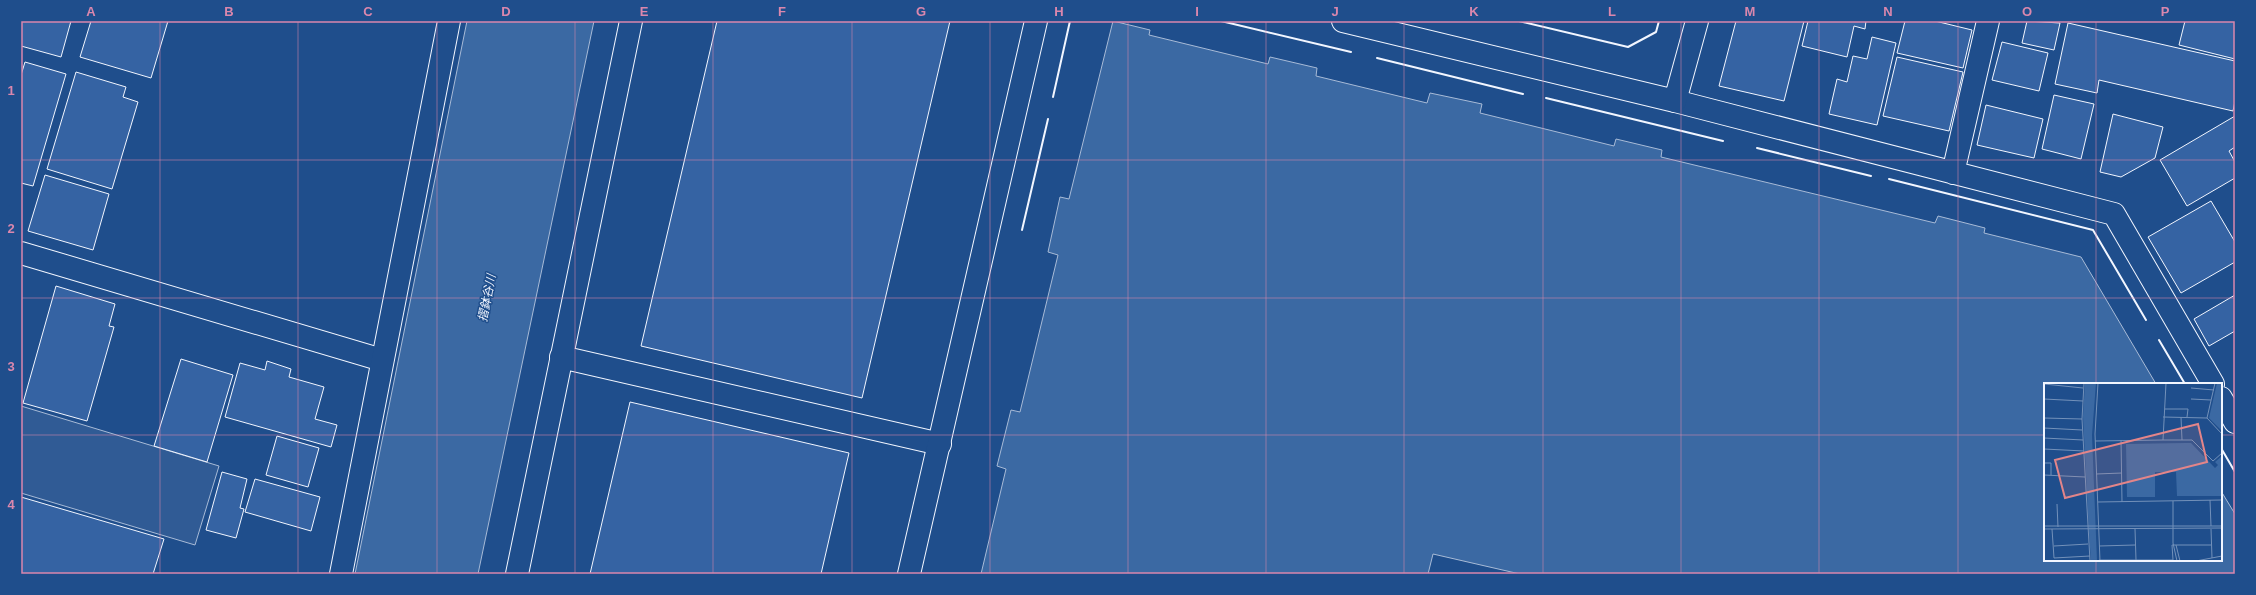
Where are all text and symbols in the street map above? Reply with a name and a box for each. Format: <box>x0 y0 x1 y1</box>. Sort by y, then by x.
text: A <box>86 4 96 19</box>
text: B <box>224 4 234 19</box>
text: C <box>363 4 373 19</box>
text: D <box>501 4 511 19</box>
text: E <box>640 4 649 19</box>
text: F <box>778 4 786 19</box>
text: G <box>916 4 926 19</box>
text: H <box>1054 4 1064 19</box>
text: I <box>1195 4 1199 19</box>
text: J <box>1331 4 1339 19</box>
text: K <box>1469 4 1479 19</box>
text: L <box>1608 4 1616 19</box>
text: M <box>1745 4 1755 19</box>
text: N <box>1883 4 1893 19</box>
text: O <box>2022 4 2032 19</box>
text: P <box>2161 4 2170 19</box>
text: 1 <box>7 83 15 98</box>
text: 2 <box>7 221 15 236</box>
water label: 摺鉢谷川 <box>476 271 499 323</box>
text: 3 <box>7 359 15 374</box>
inset map <box>2044 383 2222 561</box>
text: 4 <box>7 497 15 512</box>

